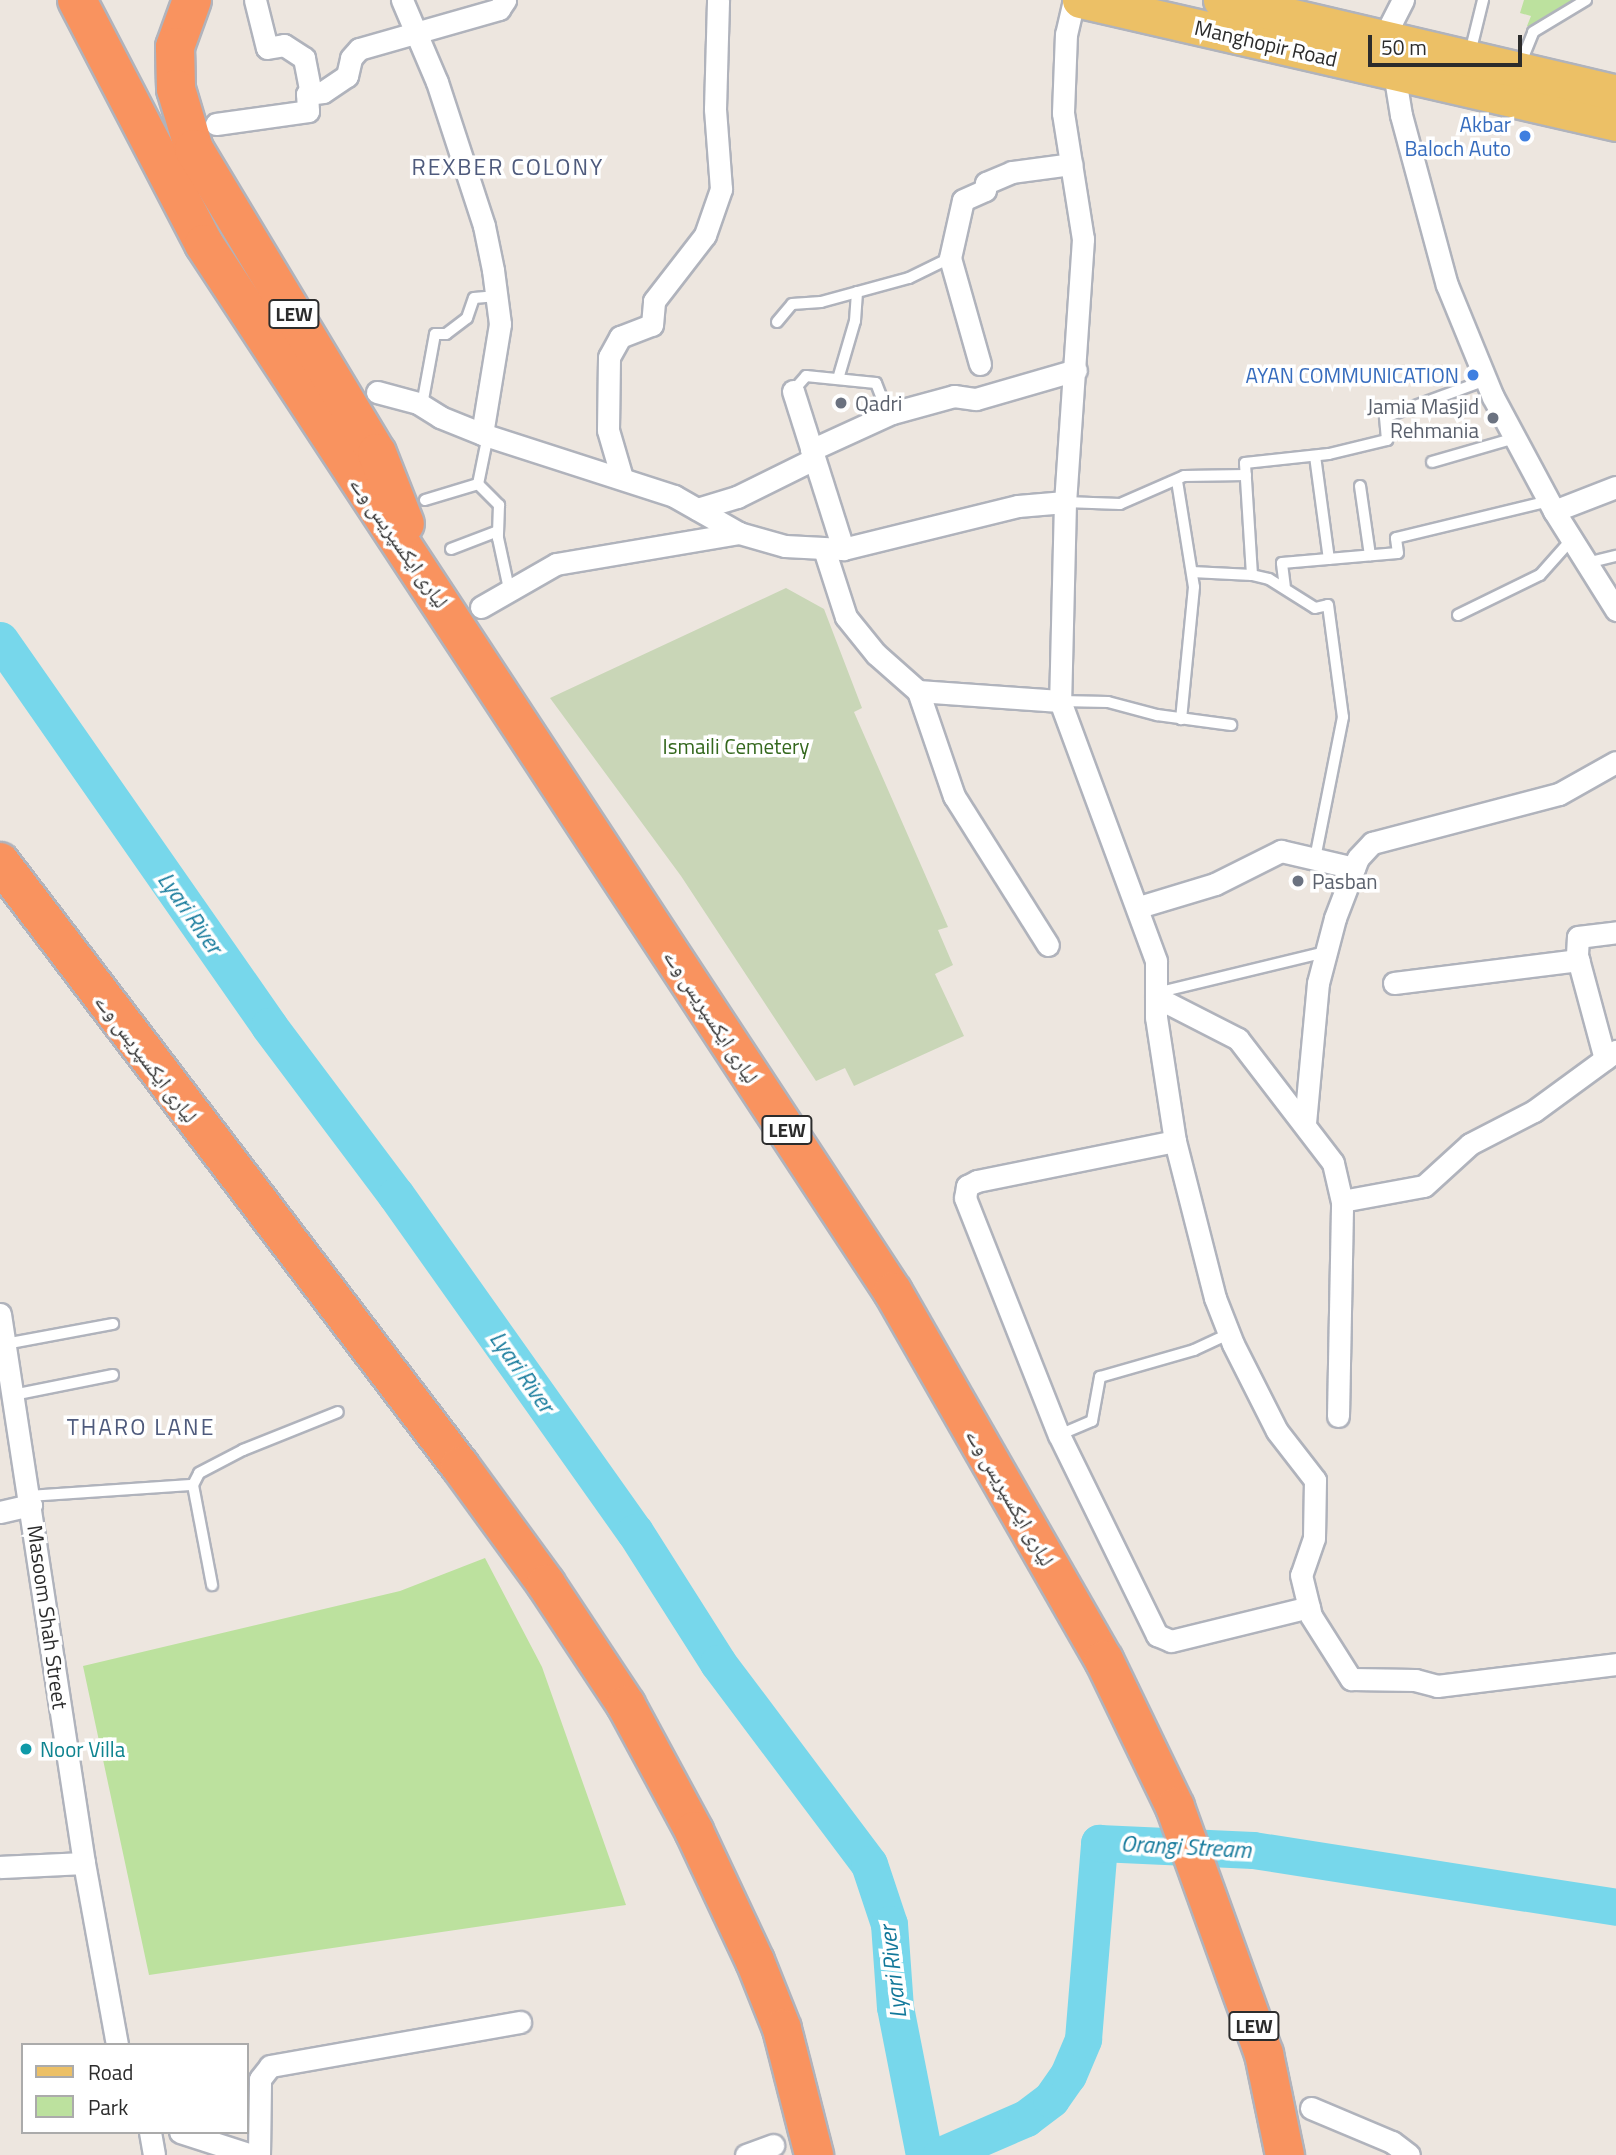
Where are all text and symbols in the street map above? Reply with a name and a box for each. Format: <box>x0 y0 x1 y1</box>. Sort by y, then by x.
street label: Manghopir Road <box>1192 14 1340 72</box>
scale bar <box>1371 21 1525 65</box>
text: 50 m <box>1381 31 1427 63</box>
place label: Akbar Baloch Auto <box>1404 111 1511 161</box>
marker: Akbar Baloch Auto <box>1517 128 1533 144</box>
district label: REXBER COLONY <box>413 153 603 181</box>
road number: LEW <box>268 298 320 330</box>
place label: AYAN COMMUNICATION <box>1245 362 1459 388</box>
marker: AYAN COMMUNICATION <box>1465 367 1481 383</box>
place label: Qadri <box>855 390 902 416</box>
place label: Jamia Masjid Rehmania <box>1367 393 1479 443</box>
marker: Qadri <box>833 395 849 411</box>
marker: Jamia Masjid Rehmania <box>1485 410 1501 426</box>
street label: لیاری ایکسپریس وے <box>345 472 455 612</box>
park label: Ismaili Cemetery <box>663 733 809 759</box>
water label: Lyari River <box>152 867 228 959</box>
place label: Pasban <box>1312 868 1377 894</box>
marker: Pasban <box>1290 873 1306 889</box>
street label: لیاری ایکسپریس وے <box>659 945 765 1087</box>
street label: لیاری ایکسپریس وے <box>91 989 203 1127</box>
road number: LEW <box>761 1114 813 1146</box>
water label: Lyari River <box>484 1326 560 1418</box>
district label: THARO LANE <box>68 1413 214 1441</box>
street label: لیاری ایکسپریس وے <box>962 1424 1060 1570</box>
street label: Masoom Shah Street <box>23 1523 73 1711</box>
place label: Noor Villa <box>40 1736 125 1762</box>
marker: Noor Villa <box>18 1741 34 1757</box>
water label: Orangi Stream <box>1120 1830 1252 1864</box>
water label: Lyari River <box>874 1924 912 2020</box>
road number: LEW <box>1228 2010 1280 2042</box>
legend <box>21 2043 248 2134</box>
text: Road <box>88 2056 133 2088</box>
text: Park <box>88 2091 128 2123</box>

